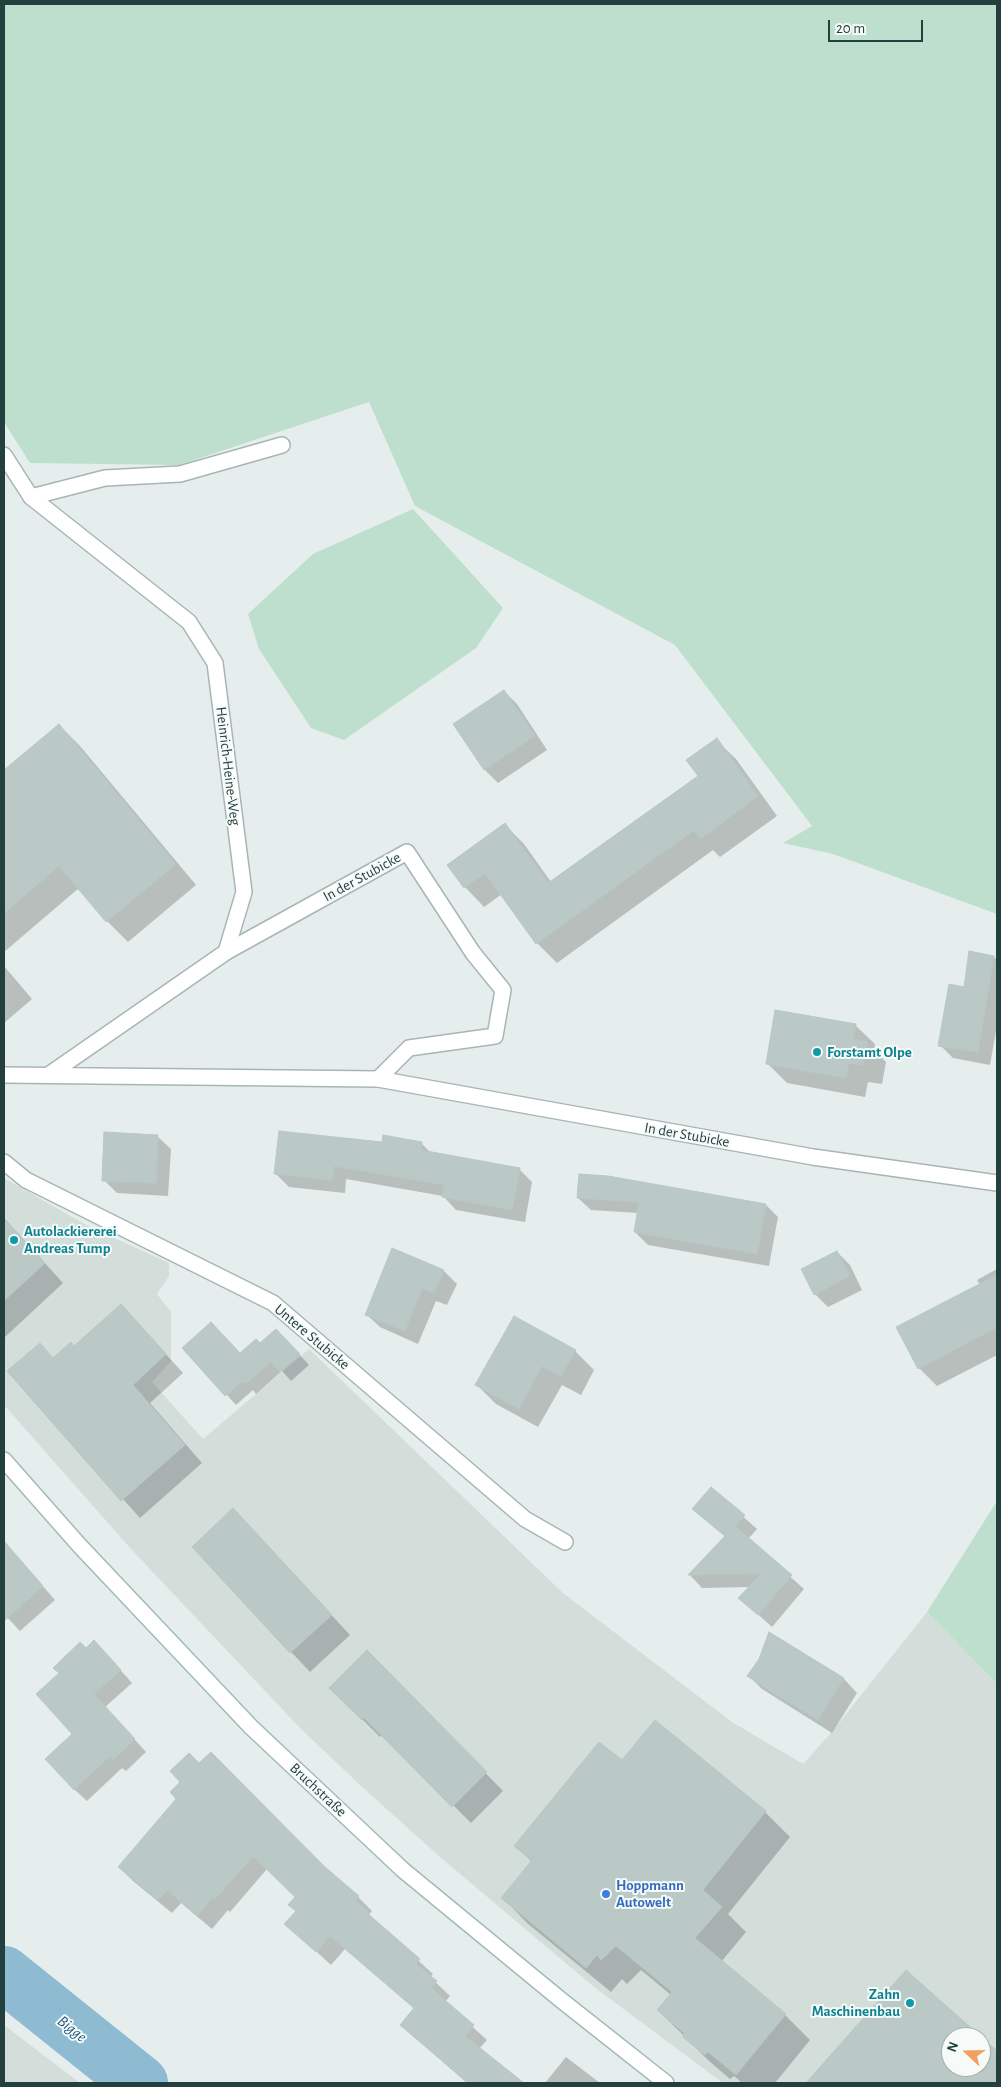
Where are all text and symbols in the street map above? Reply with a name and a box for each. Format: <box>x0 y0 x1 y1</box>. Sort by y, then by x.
scale bar <box>831 10 926 42</box>
text: 20 m <box>836 21 865 36</box>
street label: Heinrich-Heine-Weg <box>212 706 244 826</box>
street label: In der Stubicke <box>320 848 404 906</box>
place label: Forstamt Olpe <box>827 1043 912 1061</box>
marker: Forstamt Olpe <box>811 1046 823 1058</box>
street label: In der Stubicke <box>643 1119 731 1151</box>
place label: Autolackiererei Andreas Tump <box>24 1222 117 1257</box>
marker: Autolackiererei Andreas Tump <box>8 1234 20 1246</box>
street label: Untere Stubicke <box>271 1300 353 1374</box>
street label: Bruchstraße <box>286 1759 350 1821</box>
place label: Hoppmann Autowelt <box>616 1876 684 1911</box>
marker: Hoppmann Autowelt <box>600 1888 612 1900</box>
place label: Zahn Maschinenbau <box>812 1985 900 2020</box>
marker: Zahn Maschinenbau <box>904 1997 916 2009</box>
water label: Bigge <box>54 2012 90 2046</box>
north arrow <box>941 2027 991 2077</box>
text: N <box>945 2040 961 2054</box>

